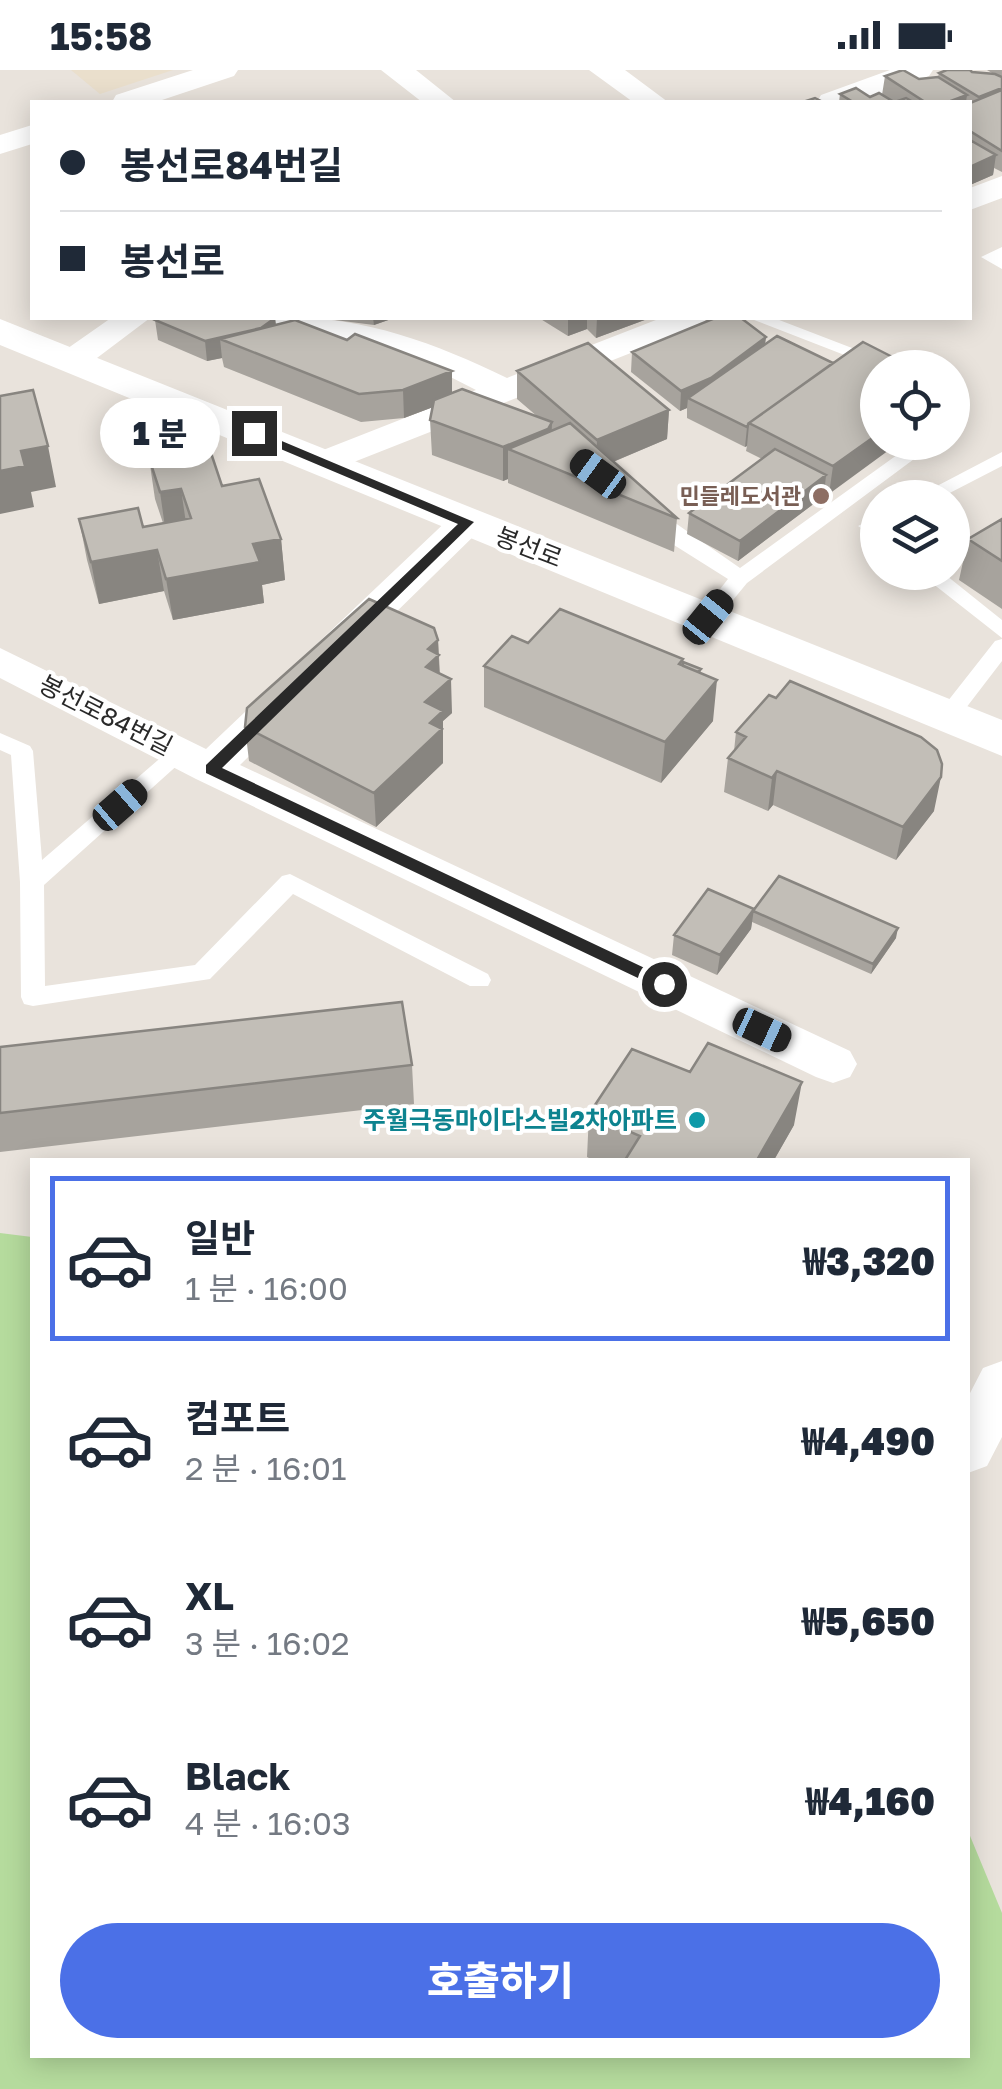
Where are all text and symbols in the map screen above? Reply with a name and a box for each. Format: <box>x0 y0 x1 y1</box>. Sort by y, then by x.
text: 15:58 <box>50 13 152 58</box>
text: 봉선로84번길 <box>120 142 343 187</box>
text: 봉선로 <box>120 238 225 283</box>
map controls <box>860 350 970 590</box>
button: locate <box>860 350 970 460</box>
callout: 1 분 <box>99 398 219 468</box>
route end <box>232 411 277 456</box>
text: 1 분 <box>133 414 187 452</box>
car <box>565 444 631 504</box>
button: layers <box>860 480 970 590</box>
place label: 민들레도서관 <box>680 482 801 509</box>
marker: 민들레도서관 <box>810 485 832 507</box>
street label: 봉선로 <box>491 520 567 573</box>
car <box>677 584 739 650</box>
street label: 봉선로84번길 <box>34 668 178 761</box>
car <box>88 774 152 836</box>
route start <box>642 962 687 1007</box>
car <box>728 1004 796 1056</box>
place label: 주월극동마이다스빌2차아파트 <box>363 1104 677 1135</box>
marker: 주월극동마이다스빌2차아파트 <box>686 1109 708 1131</box>
icon: car <box>65 1214 155 1304</box>
text: 일반 <box>185 1215 255 1260</box>
text: ₩3,320 <box>803 1238 935 1283</box>
text: 1 분 · 16:00 <box>185 1269 348 1307</box>
icon: car <box>65 1394 155 1484</box>
text: 컴포트 <box>185 1395 290 1440</box>
text: ₩4,490 <box>802 1418 935 1463</box>
text: 2 분 · 16:01 <box>185 1449 346 1487</box>
text: XL <box>185 1573 234 1618</box>
icon: car <box>65 1574 155 1664</box>
text: ₩5,650 <box>802 1598 935 1643</box>
text: 3 분 · 16:02 <box>185 1624 350 1662</box>
text: Black <box>185 1753 290 1798</box>
icon: car <box>65 1754 155 1844</box>
text: ₩4,160 <box>806 1778 935 1823</box>
text: 4 분 · 16:03 <box>185 1804 351 1842</box>
button: 호출하기 <box>60 1923 940 2038</box>

